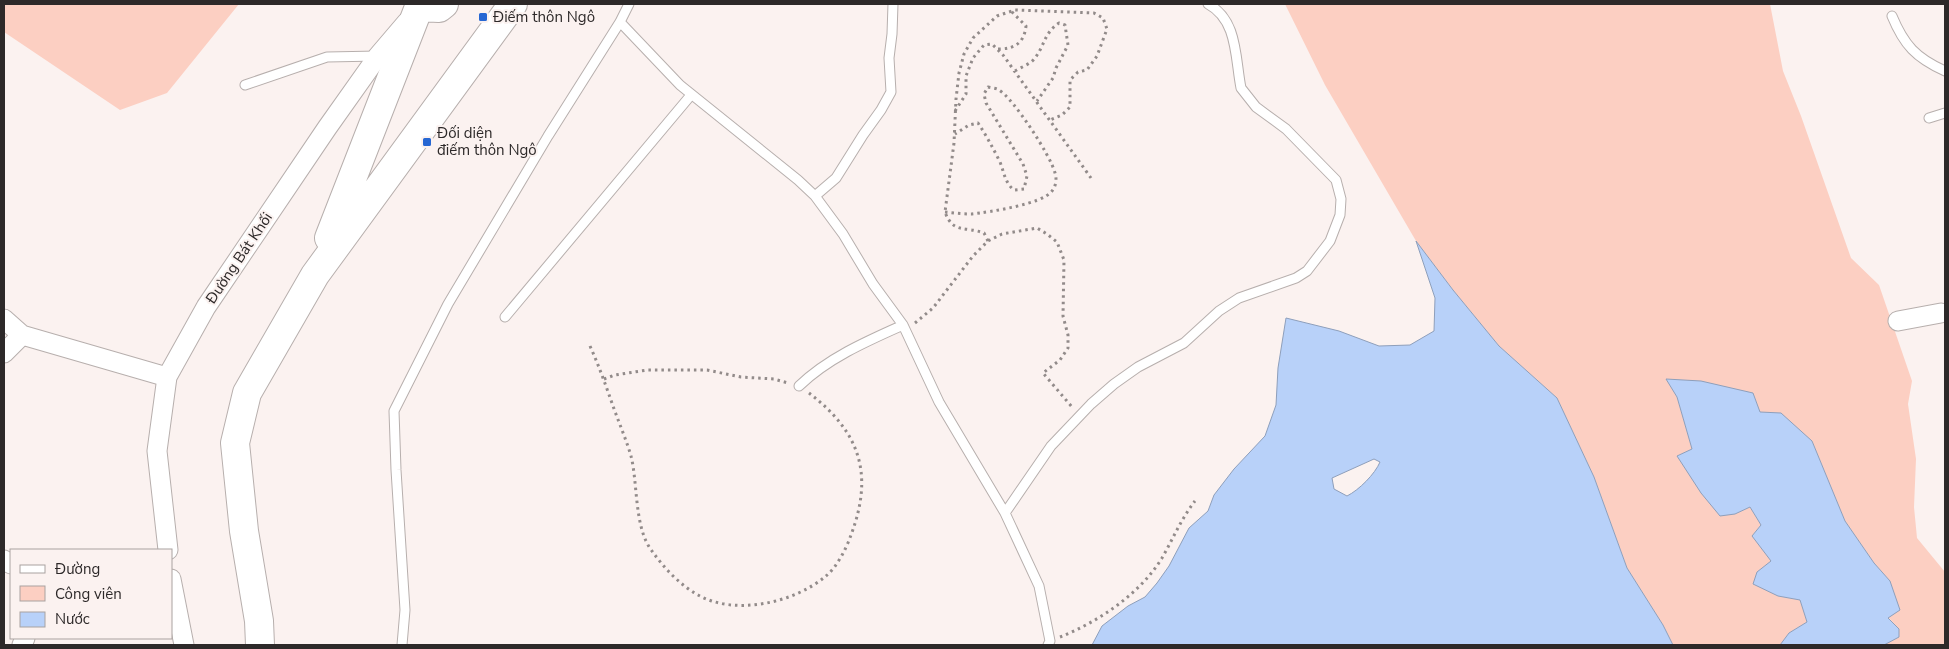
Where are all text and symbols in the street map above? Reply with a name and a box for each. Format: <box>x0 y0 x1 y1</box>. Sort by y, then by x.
place label: Điếm thôn Ngô <box>492 7 595 27</box>
marker: Điếm thôn Ngô <box>477 11 489 23</box>
place label: Đối diện điếm thôn Ngô <box>436 123 537 160</box>
marker: Đối diện điếm thôn Ngô <box>421 136 433 148</box>
street label: Đường Bát Khối <box>201 208 277 308</box>
legend <box>10 549 172 639</box>
text: Đường <box>54 559 100 579</box>
text: Công viên <box>55 584 122 604</box>
text: Nước <box>55 609 90 629</box>

